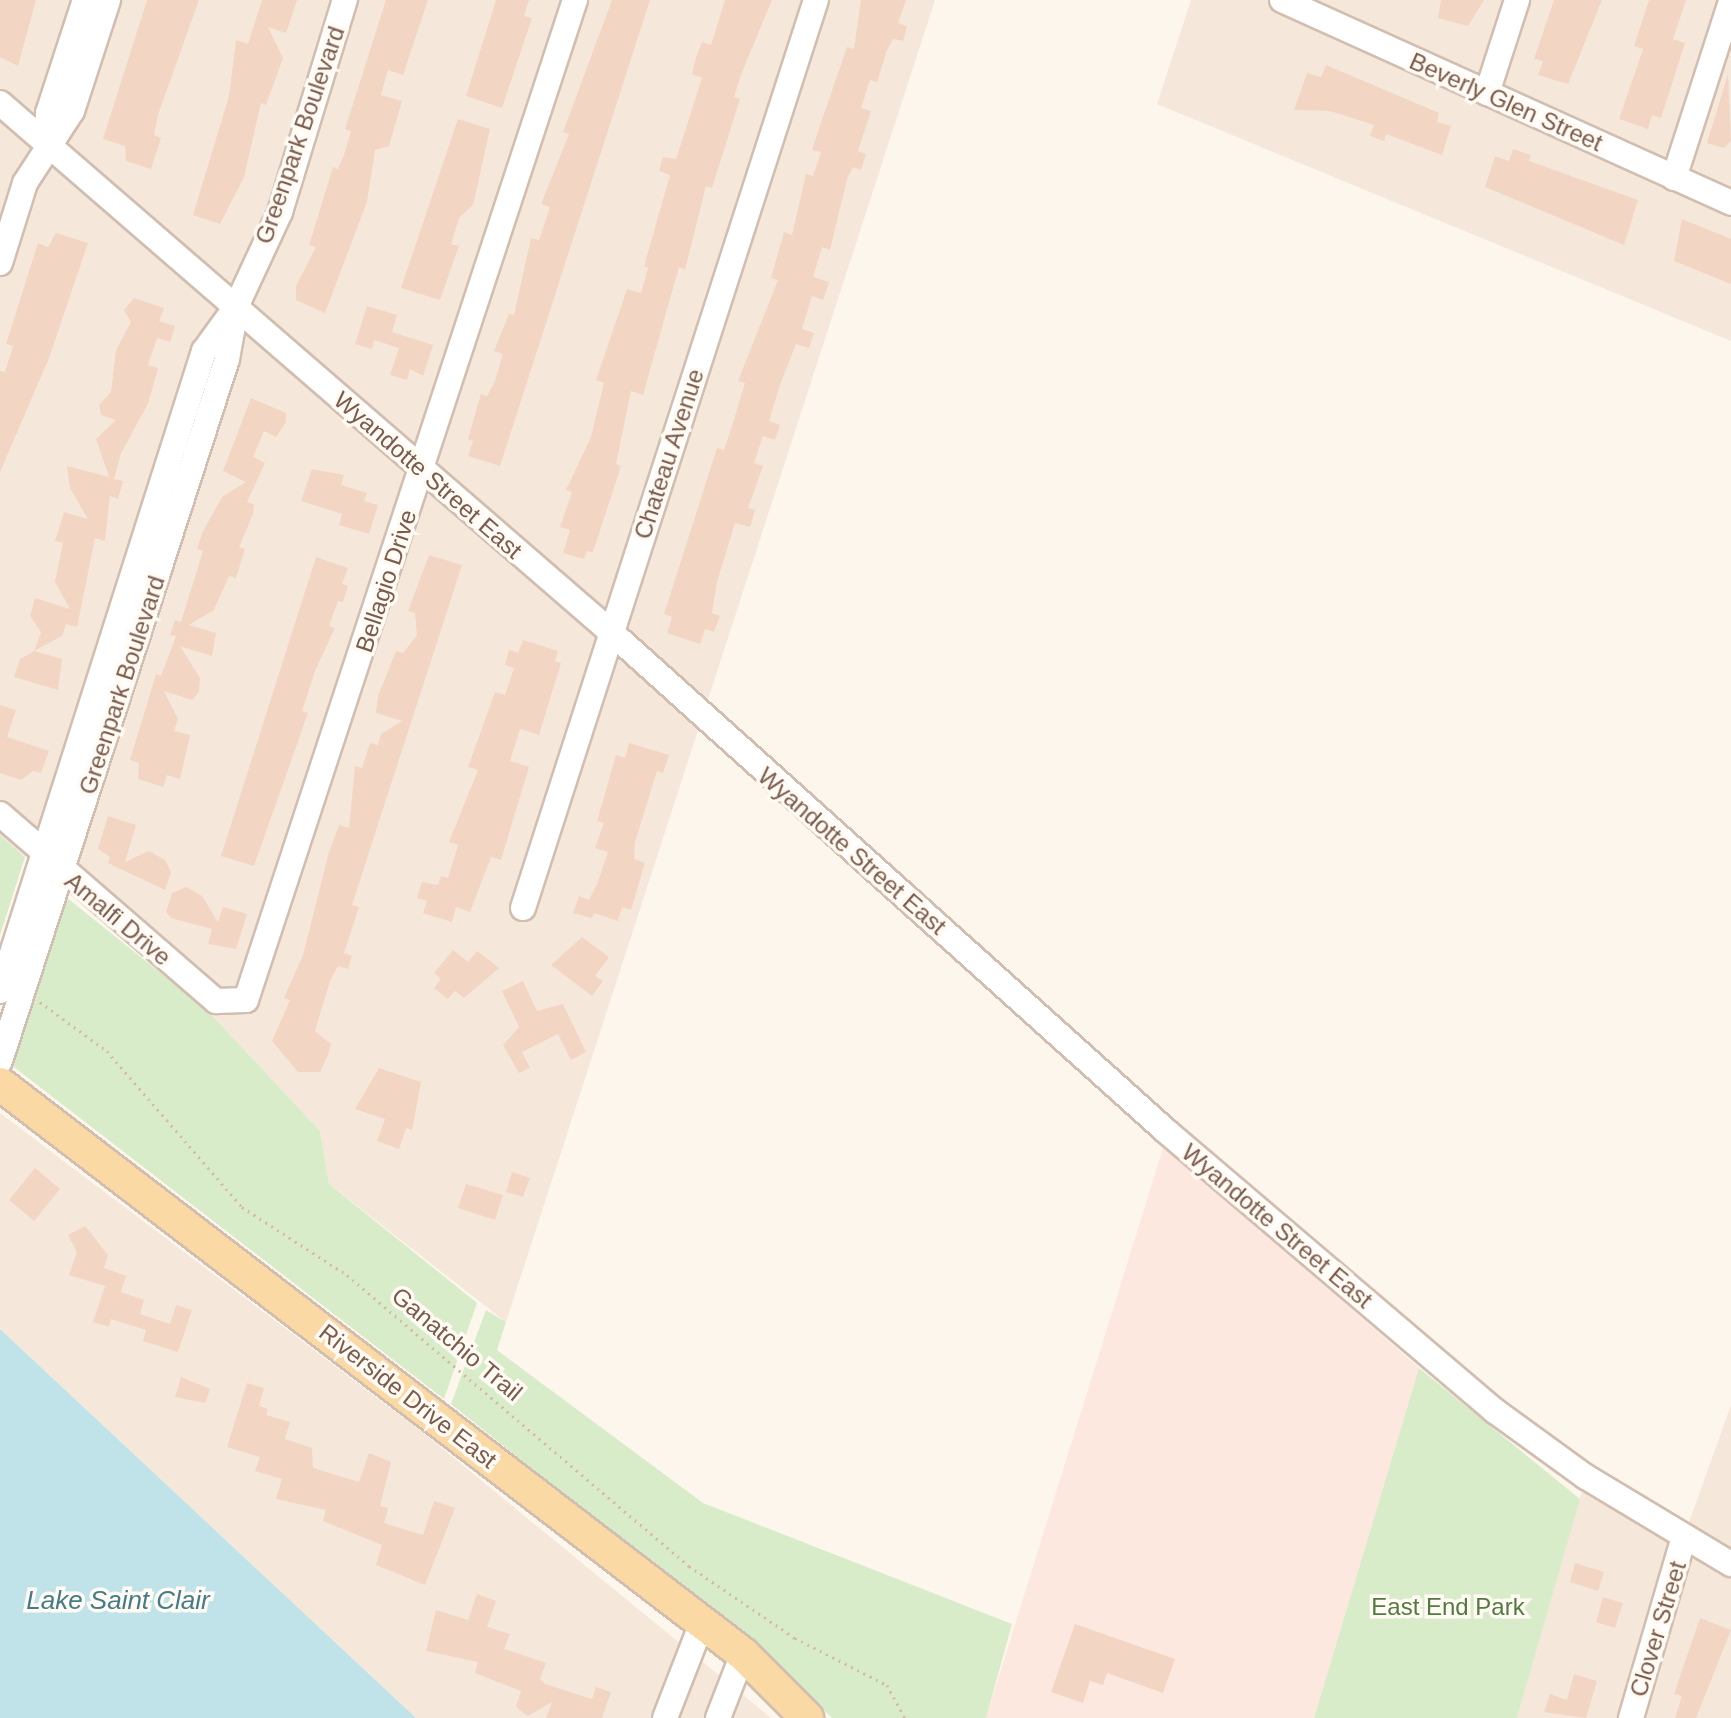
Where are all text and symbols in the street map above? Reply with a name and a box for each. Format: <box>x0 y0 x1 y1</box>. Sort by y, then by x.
street label: Greenpark Boulevard <box>249 22 351 248</box>
street label: Beverly Glen Street <box>1405 47 1607 157</box>
street label: Chateau Avenue <box>628 365 710 543</box>
street label: Wyandotte Street East <box>328 385 528 565</box>
street label: Bellagio Drive <box>349 506 423 656</box>
street label: Greenpark Boulevard <box>73 572 171 798</box>
street label: Wyandotte Street East <box>752 761 952 941</box>
street label: Amalfi Drive <box>59 866 177 972</box>
street label: Wyandotte Street East <box>1176 1138 1378 1314</box>
street label: Ganatchio Trail <box>386 1281 528 1407</box>
street label: Riverside Drive East <box>313 1318 503 1474</box>
street label: Clover Street <box>1624 1558 1692 1700</box>
water label: Lake Saint Clair <box>26 1585 210 1617</box>
park label: East End Park <box>1371 1593 1525 1621</box>

